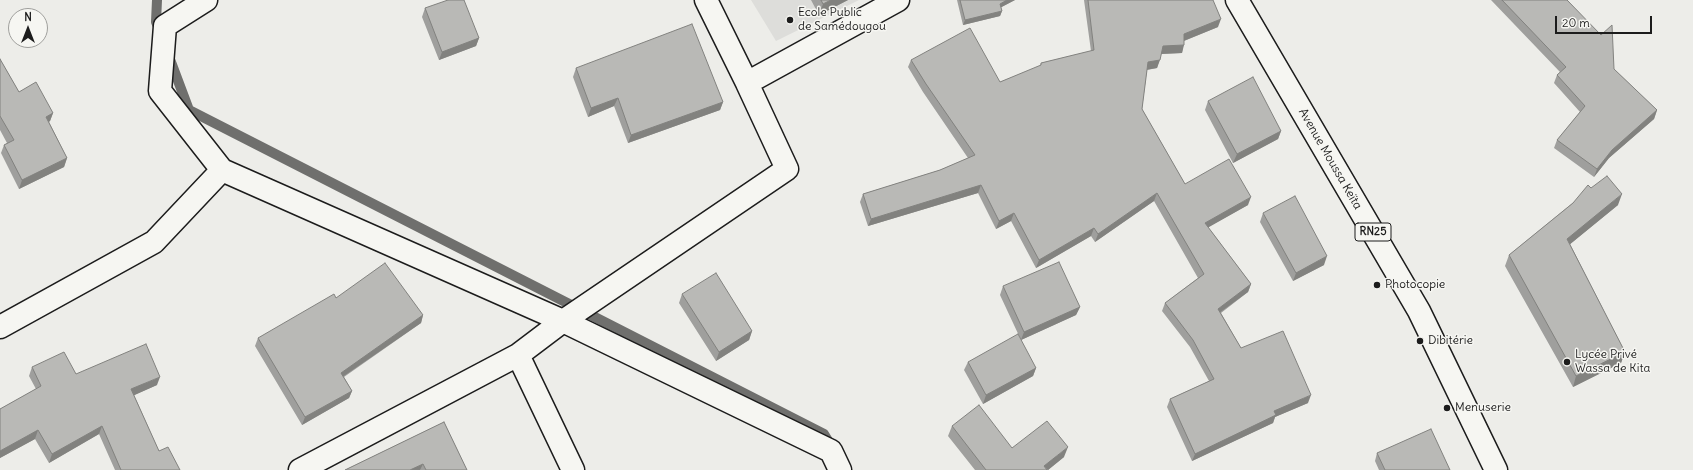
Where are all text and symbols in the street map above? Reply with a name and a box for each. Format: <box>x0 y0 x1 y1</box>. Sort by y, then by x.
place label: Ecole Public de Samédougou <box>798 6 886 34</box>
north arrow <box>8 8 48 48</box>
scale bar <box>1557 8 1654 34</box>
text: N <box>24 10 32 24</box>
marker: Ecole Public de Samédougou <box>785 15 795 25</box>
text: 20 m <box>1562 15 1590 30</box>
street label: Avenue Moussa Keïta <box>1295 106 1365 212</box>
road number: RN25 <box>1355 223 1391 241</box>
place label: Photocopie <box>1385 278 1445 292</box>
marker: Photocopie <box>1372 280 1382 290</box>
place label: Dibitérie <box>1428 334 1473 348</box>
marker: Dibitérie <box>1415 336 1425 346</box>
place label: Lycée Privé Wassa de Kita <box>1575 348 1650 376</box>
marker: Lycée Privé Wassa de Kita <box>1562 357 1572 367</box>
place label: Menuserie <box>1455 401 1511 415</box>
marker: Menuserie <box>1442 403 1452 413</box>

